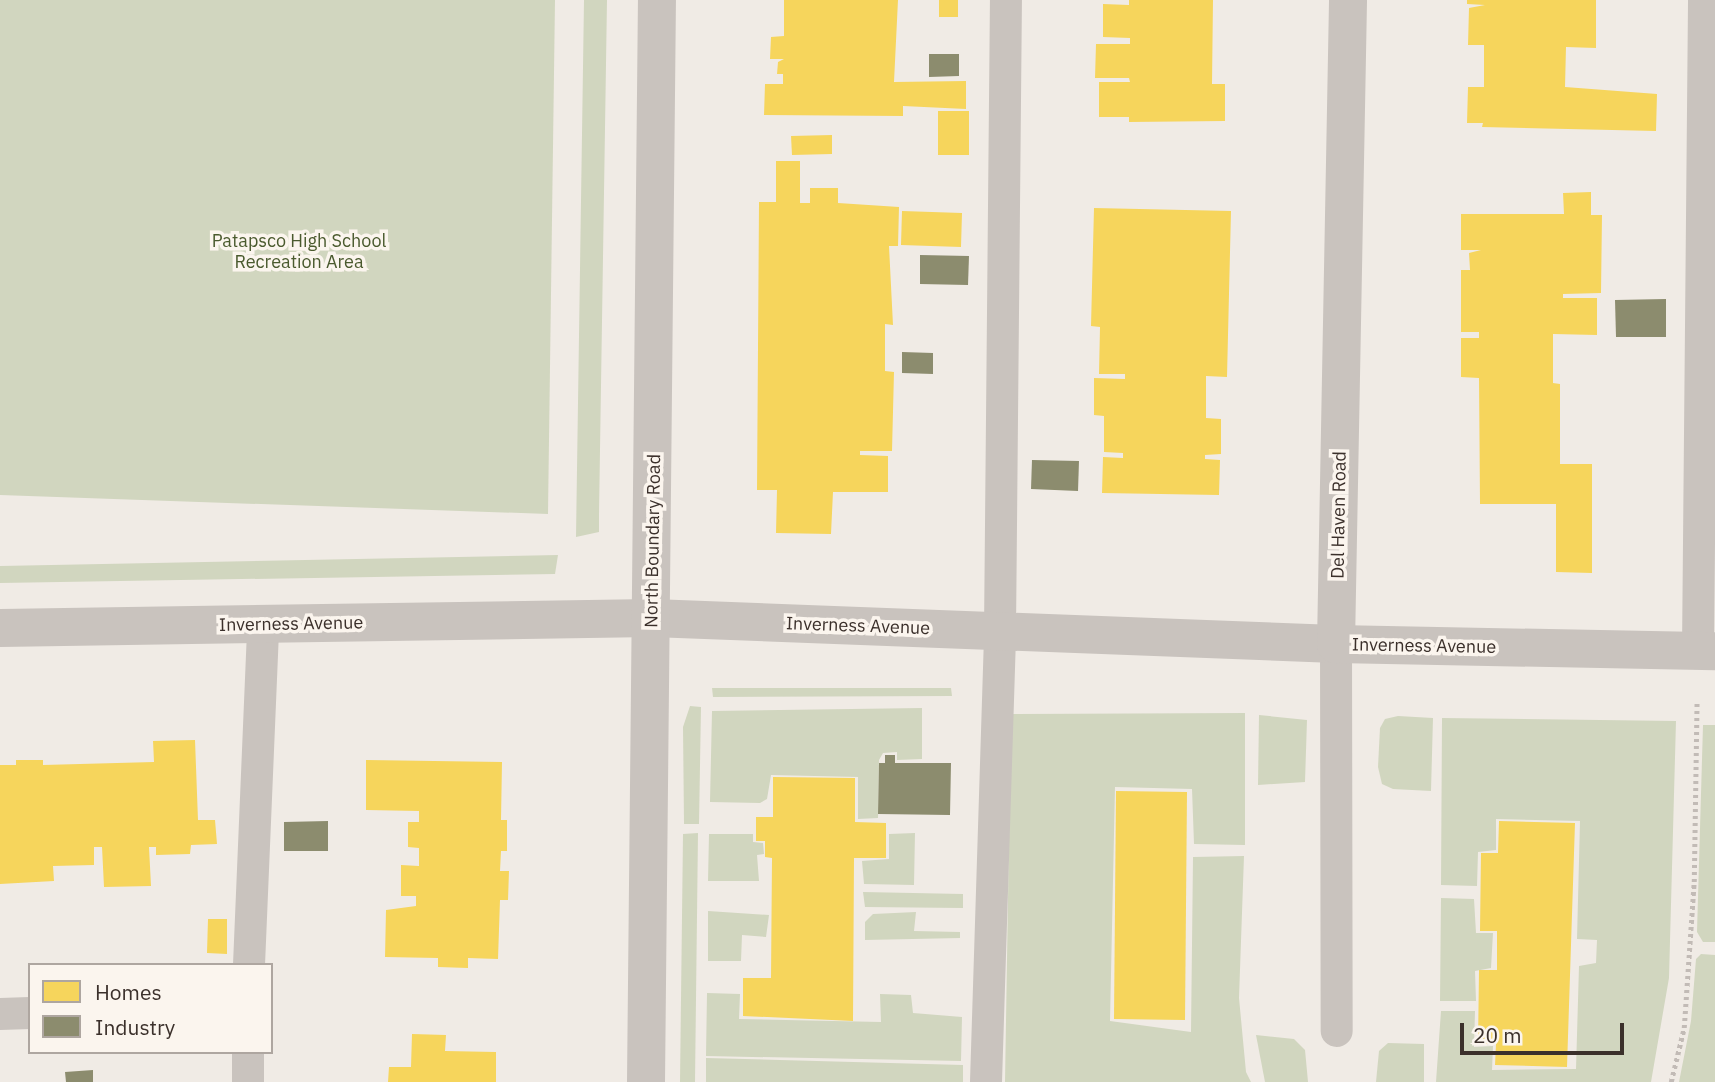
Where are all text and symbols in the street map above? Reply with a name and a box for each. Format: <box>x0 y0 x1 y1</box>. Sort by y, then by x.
park label: Patapsco High School Recreation Area <box>212 231 386 274</box>
street label: Del Haven Road <box>1327 451 1351 579</box>
street label: North Boundary Road <box>641 454 665 628</box>
street label: Inverness Avenue <box>219 612 363 636</box>
street label: Inverness Avenue <box>785 613 931 639</box>
street label: Inverness Avenue <box>1352 634 1496 658</box>
legend <box>28 963 273 1054</box>
text: Homes <box>95 978 162 1006</box>
scale bar <box>1463 1009 1628 1052</box>
text: Industry <box>95 1013 175 1041</box>
text: 20 m <box>1473 1021 1522 1049</box>

